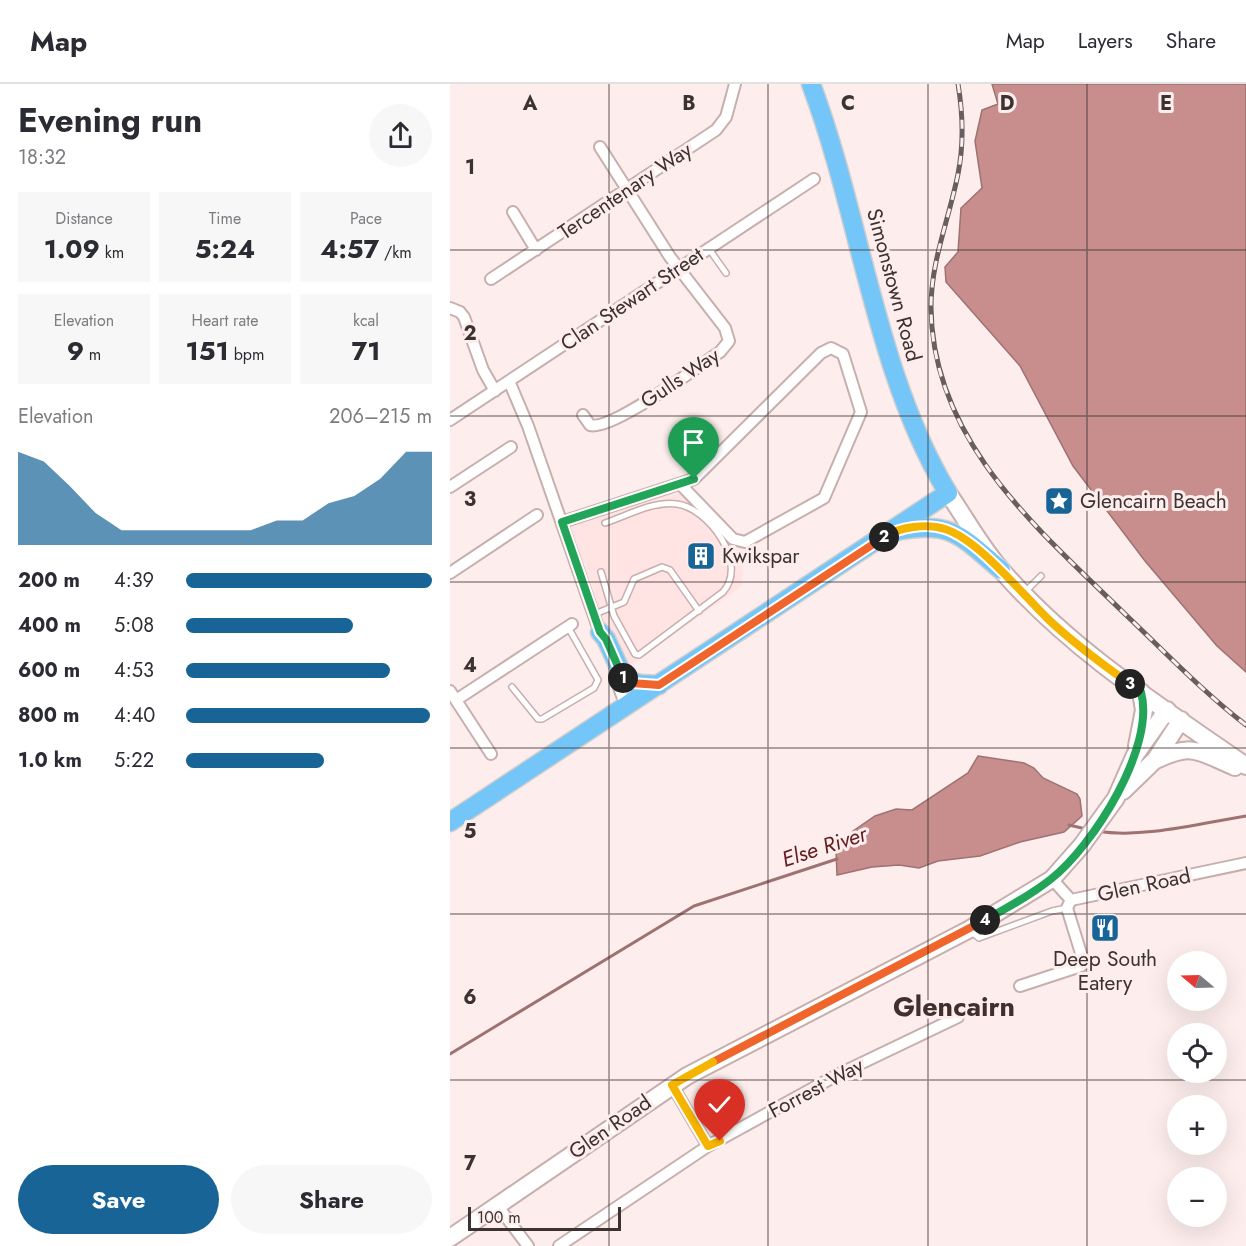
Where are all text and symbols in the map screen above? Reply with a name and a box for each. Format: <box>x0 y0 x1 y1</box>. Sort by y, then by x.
text: Map <box>30 21 87 62</box>
text: Map <box>1006 26 1045 56</box>
text: Layers <box>1078 26 1133 56</box>
text: Share <box>1166 26 1216 56</box>
text: A <box>522 89 538 118</box>
text: B <box>682 89 696 118</box>
text: C <box>841 89 855 118</box>
text: D <box>1000 89 1014 118</box>
text: E <box>1160 89 1172 118</box>
text: Evening run <box>18 97 202 144</box>
button: share <box>369 104 432 167</box>
street label: Tercentenary Way <box>552 135 698 247</box>
text: 18:32 <box>18 143 66 172</box>
text: 1 <box>465 153 475 182</box>
street label: Simonstown Road <box>859 205 929 365</box>
text: Distance <box>55 207 113 230</box>
text: Time <box>209 207 241 230</box>
text: Pace <box>350 207 382 230</box>
text: 1.09 <box>44 230 100 268</box>
text: 5:24 <box>195 230 255 268</box>
text: 4:57 <box>320 230 379 268</box>
street label: Clan Stewart Street <box>555 240 709 358</box>
text: km <box>100 241 124 264</box>
text: /km <box>379 241 412 264</box>
text: Elevation <box>54 309 114 332</box>
text: Heart rate <box>192 309 258 332</box>
text: kcal <box>353 309 379 332</box>
text: 2 <box>463 319 477 348</box>
text: 9 <box>67 332 84 370</box>
text: 151 <box>186 332 229 370</box>
text: 71 <box>352 332 380 370</box>
street label: Gulls Way <box>634 340 726 416</box>
text: m <box>84 343 101 366</box>
text: bpm <box>229 343 264 366</box>
text: Elevation <box>18 402 93 431</box>
text: 206–215 m <box>329 402 432 431</box>
pin <box>668 417 719 479</box>
icon: arrive <box>677 426 710 459</box>
text: 3 <box>464 485 476 514</box>
place icon: Glencairn Beach <box>1043 485 1075 517</box>
place label: Glencairn Beach <box>1080 486 1227 516</box>
pin: 2 <box>869 522 899 552</box>
text: 2 <box>879 525 889 548</box>
building icon: Kwikspar <box>685 540 717 572</box>
place label: Kwikspar <box>722 541 800 571</box>
text: 200 m <box>18 566 80 595</box>
text: 4:39 <box>114 566 154 595</box>
text: 400 m <box>18 611 81 640</box>
text: 5:08 <box>114 611 154 640</box>
text: 4 <box>463 651 477 680</box>
text: 600 m <box>18 656 80 685</box>
text: 4:53 <box>114 656 154 685</box>
pin: 1 <box>608 663 638 693</box>
text: 1 <box>619 666 627 689</box>
pin: 3 <box>1115 669 1145 699</box>
text: 3 <box>1125 672 1135 695</box>
text: 800 m <box>18 701 79 730</box>
text: 4:40 <box>114 701 155 730</box>
text: 1.0 km <box>18 746 82 775</box>
text: 5:22 <box>114 746 154 775</box>
text: 5 <box>464 817 477 846</box>
water label: Else River <box>777 817 872 875</box>
street label: Glen Road <box>1095 860 1193 910</box>
pin: 4 <box>970 905 1000 935</box>
text: 4 <box>979 908 991 931</box>
restaurant icon: Deep South Eatery <box>1089 912 1121 944</box>
place label: Deep South Eatery <box>1053 944 1157 998</box>
north arrow <box>1167 951 1227 1011</box>
map controls <box>1167 951 1227 1227</box>
text: 6 <box>463 983 477 1012</box>
district label: Glencairn <box>893 987 1015 1026</box>
button: locate <box>1167 1023 1227 1083</box>
street label: Forrest Way <box>763 1050 870 1126</box>
pin <box>694 1079 745 1141</box>
street label: Glen Road <box>563 1088 657 1166</box>
icon: check <box>703 1088 736 1121</box>
button: + <box>1167 1095 1227 1155</box>
text: 7 <box>464 1149 477 1178</box>
button: Save <box>18 1165 219 1234</box>
button: Share <box>231 1165 432 1234</box>
button: − <box>1167 1167 1227 1227</box>
scale bar <box>468 1204 621 1232</box>
text: 100 m <box>477 1206 521 1229</box>

